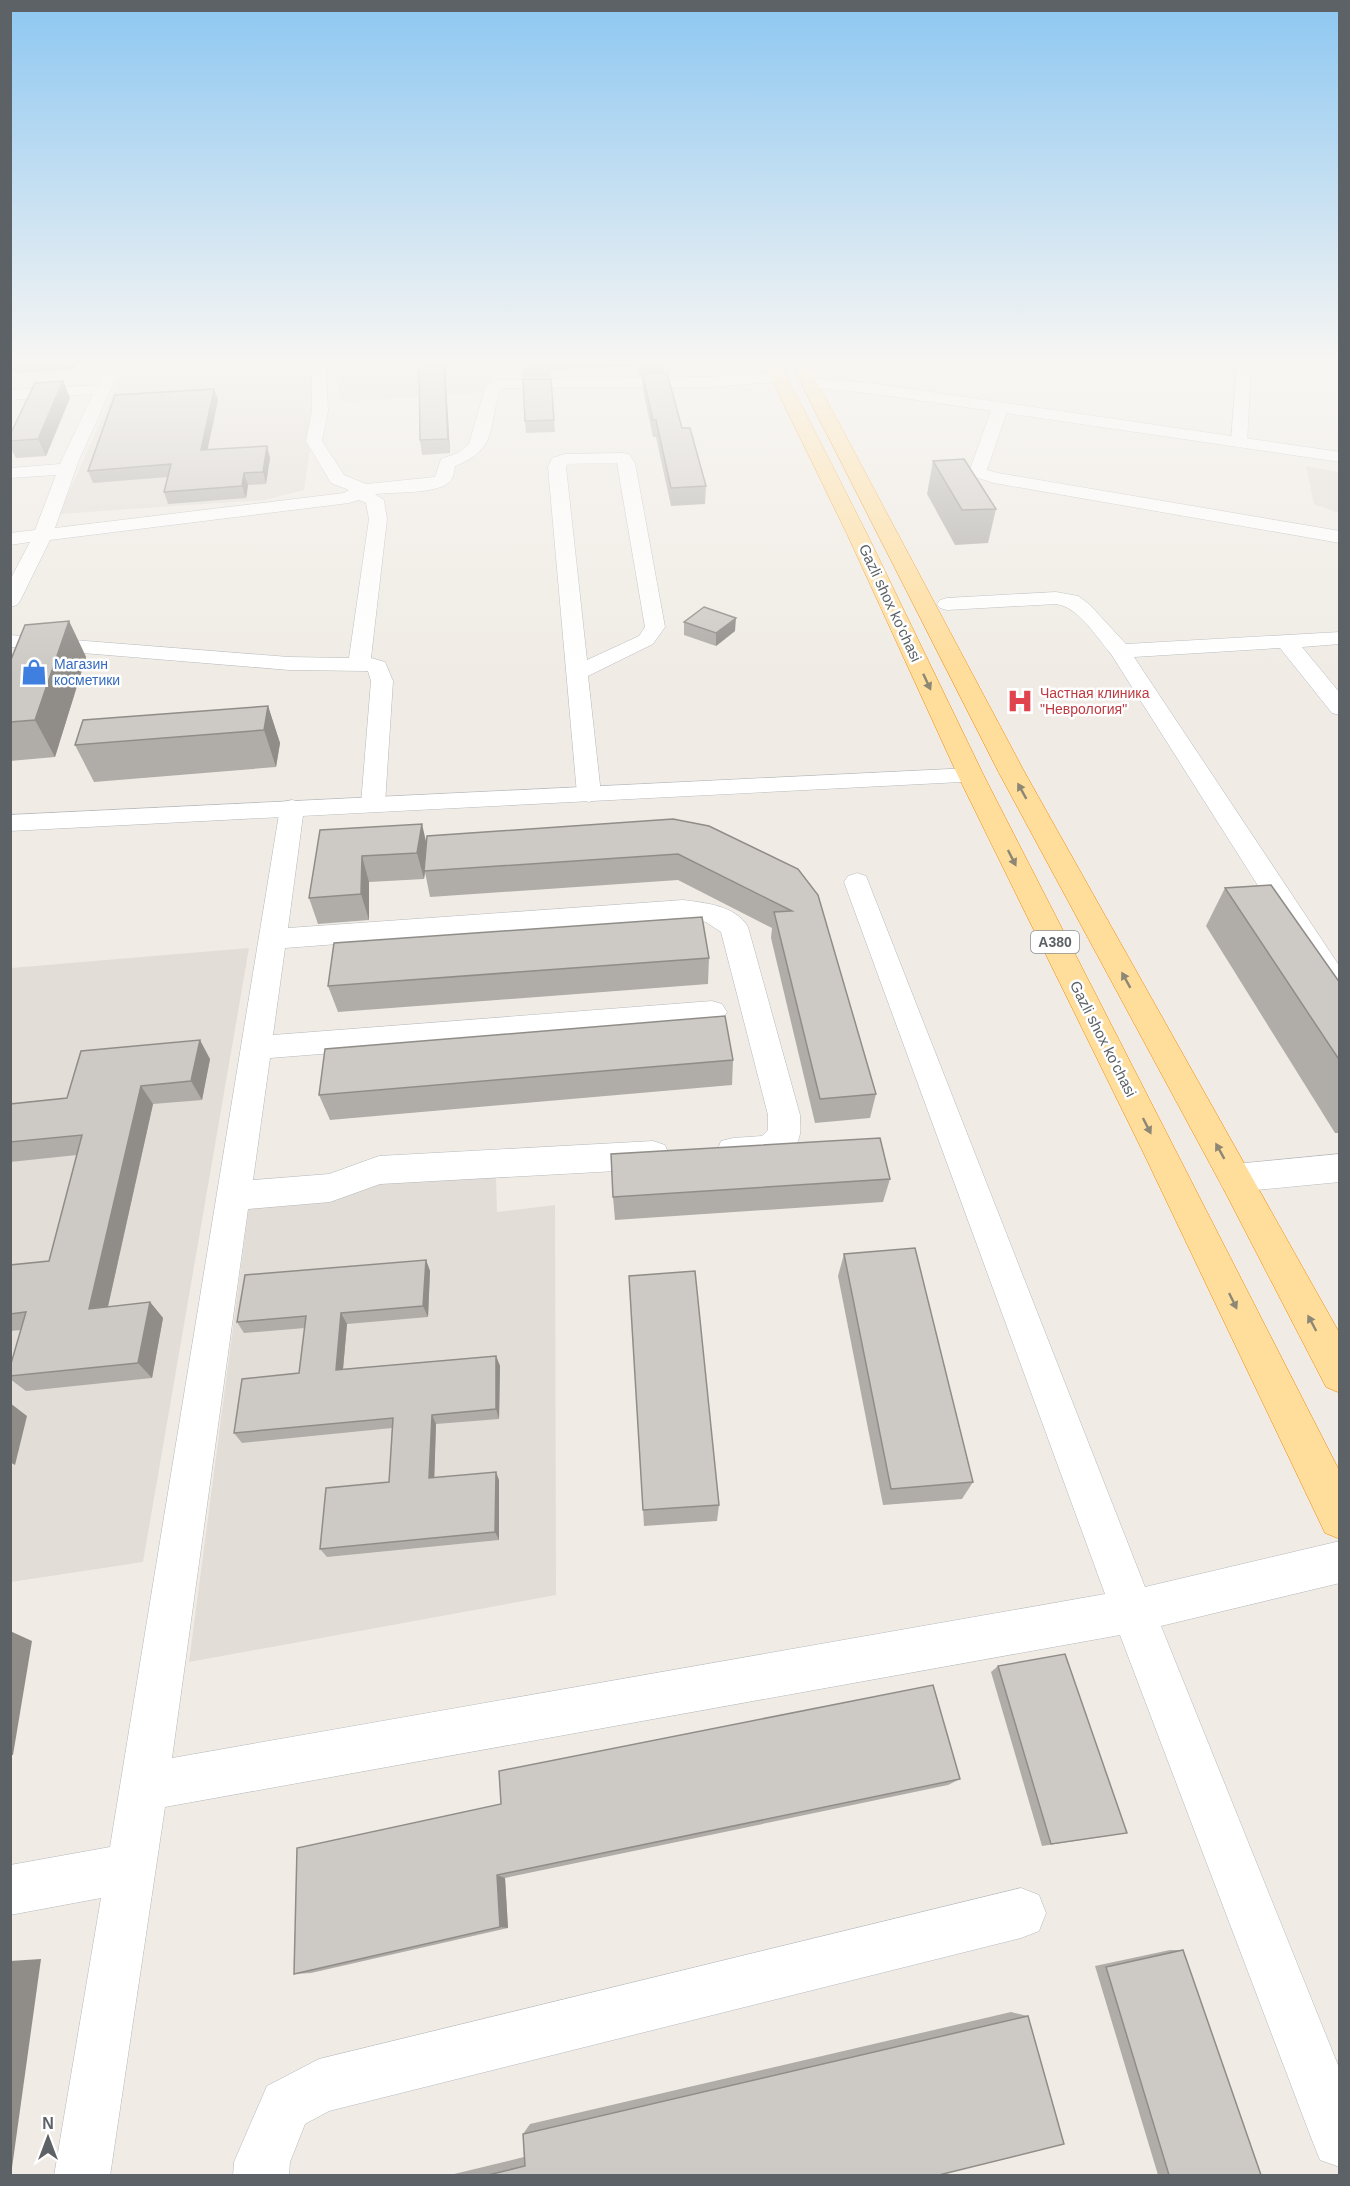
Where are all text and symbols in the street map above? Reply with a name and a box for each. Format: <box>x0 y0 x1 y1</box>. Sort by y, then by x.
street label: Gazli shox ko'chasi <box>856 541 925 664</box>
place label: Магазин косметики <box>54 656 120 688</box>
shop icon: Магазин косметики <box>19 657 49 687</box>
one-way arrow <box>923 674 932 691</box>
place label: Частная клиника "Неврология" <box>1040 685 1150 717</box>
hospital icon: Частная клиника "Неврология" <box>1005 686 1035 716</box>
one-way arrow <box>1017 782 1027 799</box>
one-way arrow <box>1008 849 1017 866</box>
road number: A380 <box>1031 931 1079 953</box>
one-way arrow <box>1121 971 1131 988</box>
street label: Gazli shox ko'chasi <box>1067 978 1140 1100</box>
one-way arrow <box>1142 1117 1152 1134</box>
one-way arrow <box>1215 1142 1225 1159</box>
one-way arrow <box>1229 1292 1238 1309</box>
one-way arrow <box>1307 1314 1317 1331</box>
north arrow <box>18 2108 78 2168</box>
text: N <box>42 2115 54 2132</box>

